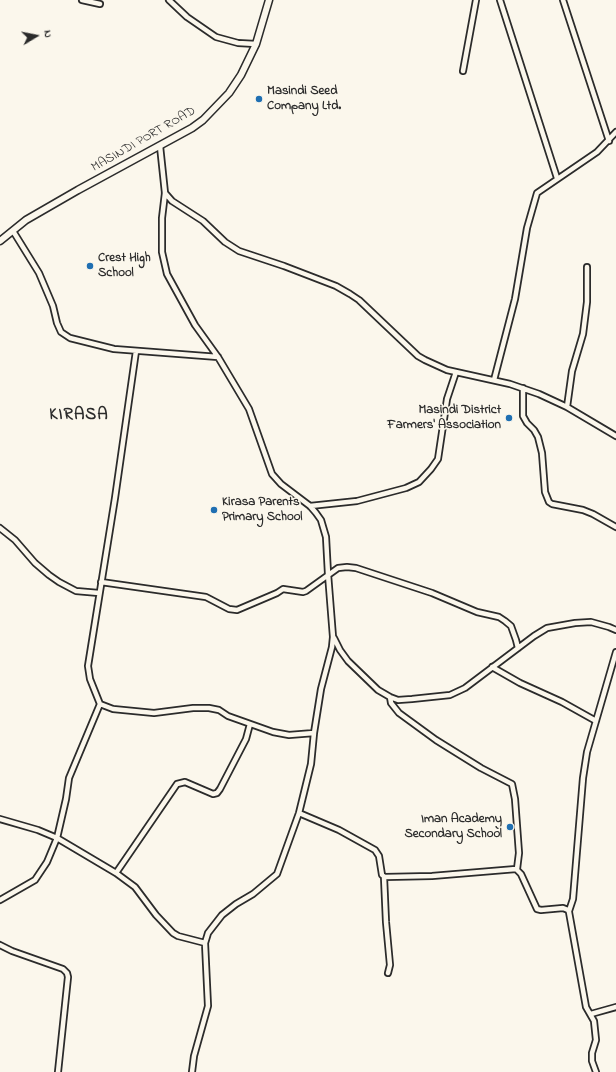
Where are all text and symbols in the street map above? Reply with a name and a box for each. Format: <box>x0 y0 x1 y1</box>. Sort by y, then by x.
north arrow <box>16 16 56 56</box>
text: N <box>39 29 56 39</box>
place label: Masindi Seed Company Ltd. <box>267 84 341 115</box>
marker: Masindi Seed Company Ltd. <box>254 94 264 104</box>
street label: MASINDI PORT ROAD <box>89 104 199 176</box>
place label: Crest High School <box>98 251 151 282</box>
marker: Crest High School <box>85 261 95 271</box>
place label: Masindi District Farmers' Association <box>387 403 501 434</box>
district label: KIRASA <box>49 406 109 426</box>
marker: Masindi District Farmers' Association <box>504 413 514 423</box>
place label: Kirasa Parents Primary School <box>222 495 302 526</box>
marker: Kirasa Parents Primary School <box>209 505 219 515</box>
place label: Iman Academy Secondary School <box>404 812 502 843</box>
marker: Iman Academy Secondary School <box>505 822 515 832</box>

